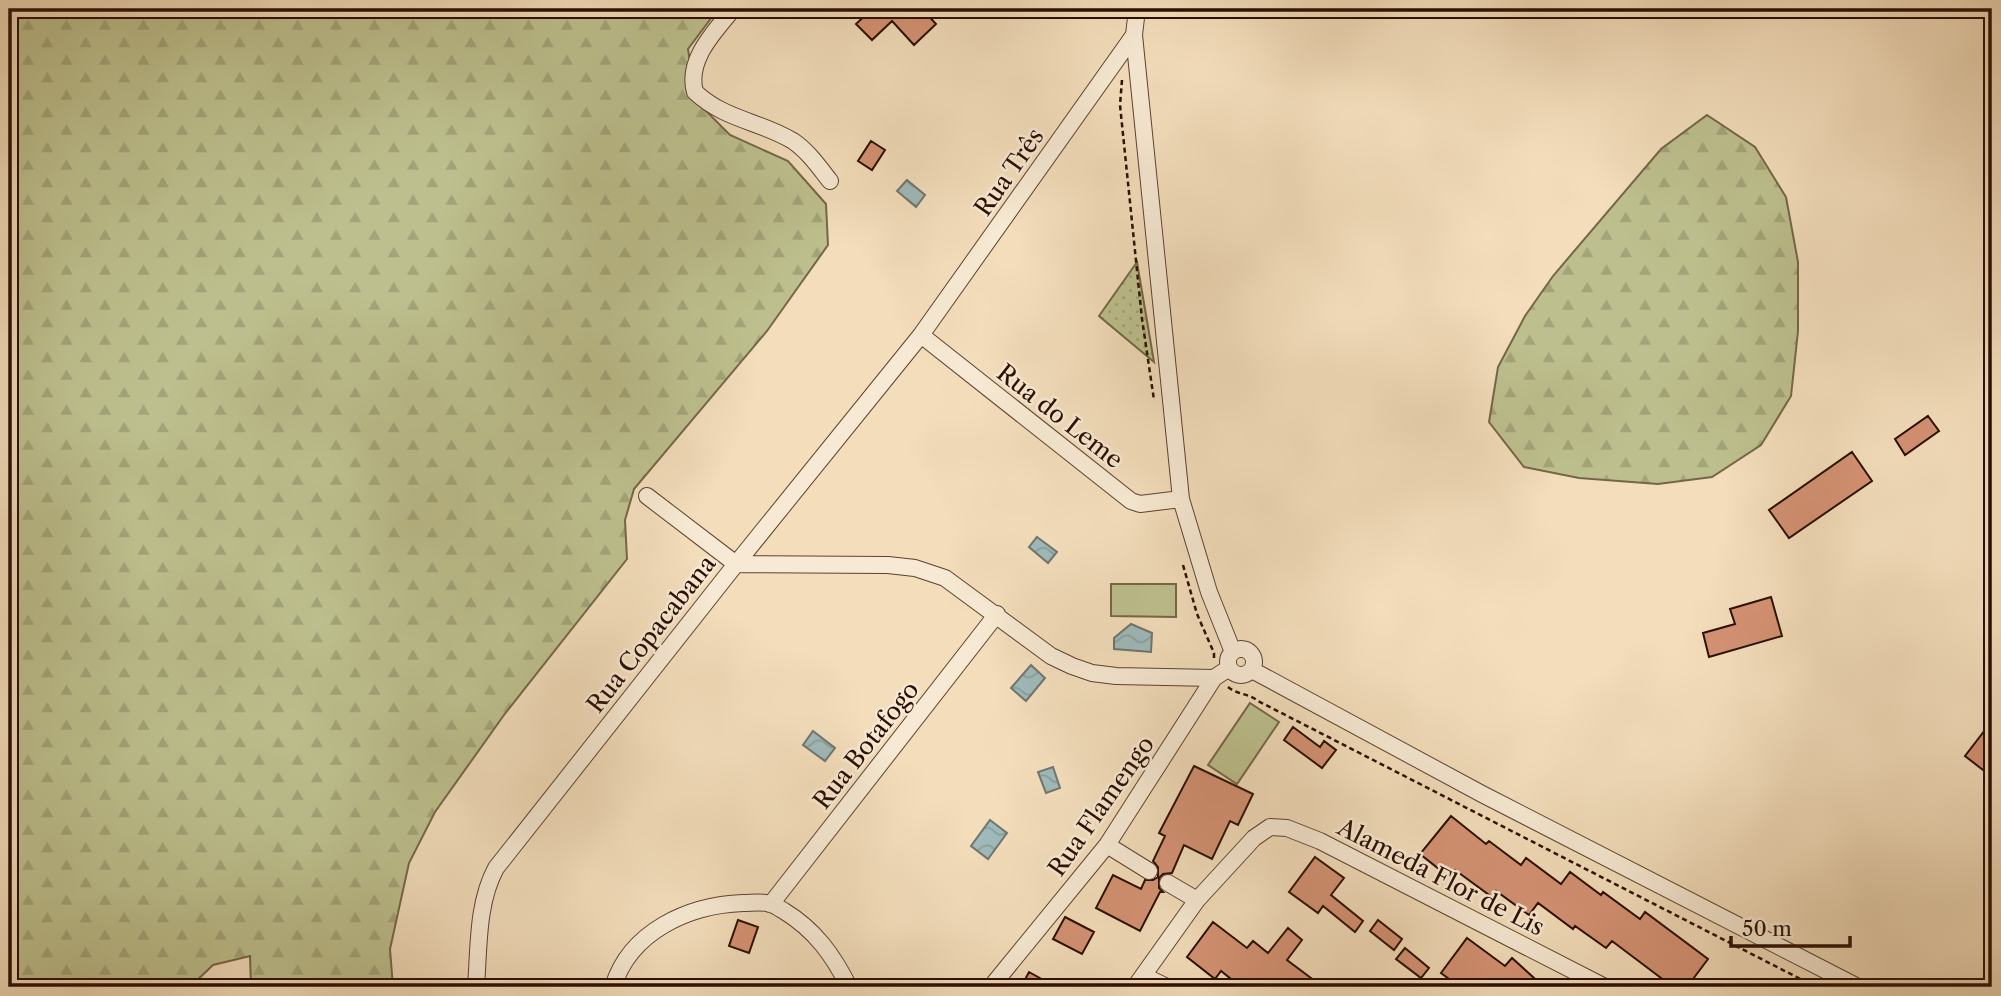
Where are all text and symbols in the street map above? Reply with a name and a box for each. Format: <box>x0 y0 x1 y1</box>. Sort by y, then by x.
street label: Rua Três <box>968 122 1050 222</box>
street label: Rua do Leme <box>991 358 1129 474</box>
street label: Rua Copacabana <box>581 549 722 719</box>
street label: Rua Botafogo <box>807 675 925 815</box>
street label: Rua Flamengo <box>1042 730 1160 882</box>
street label: Alameda Flor de Lis <box>1332 812 1549 942</box>
scale bar <box>1731 905 1850 949</box>
text: 50 m <box>1742 916 1792 941</box>

